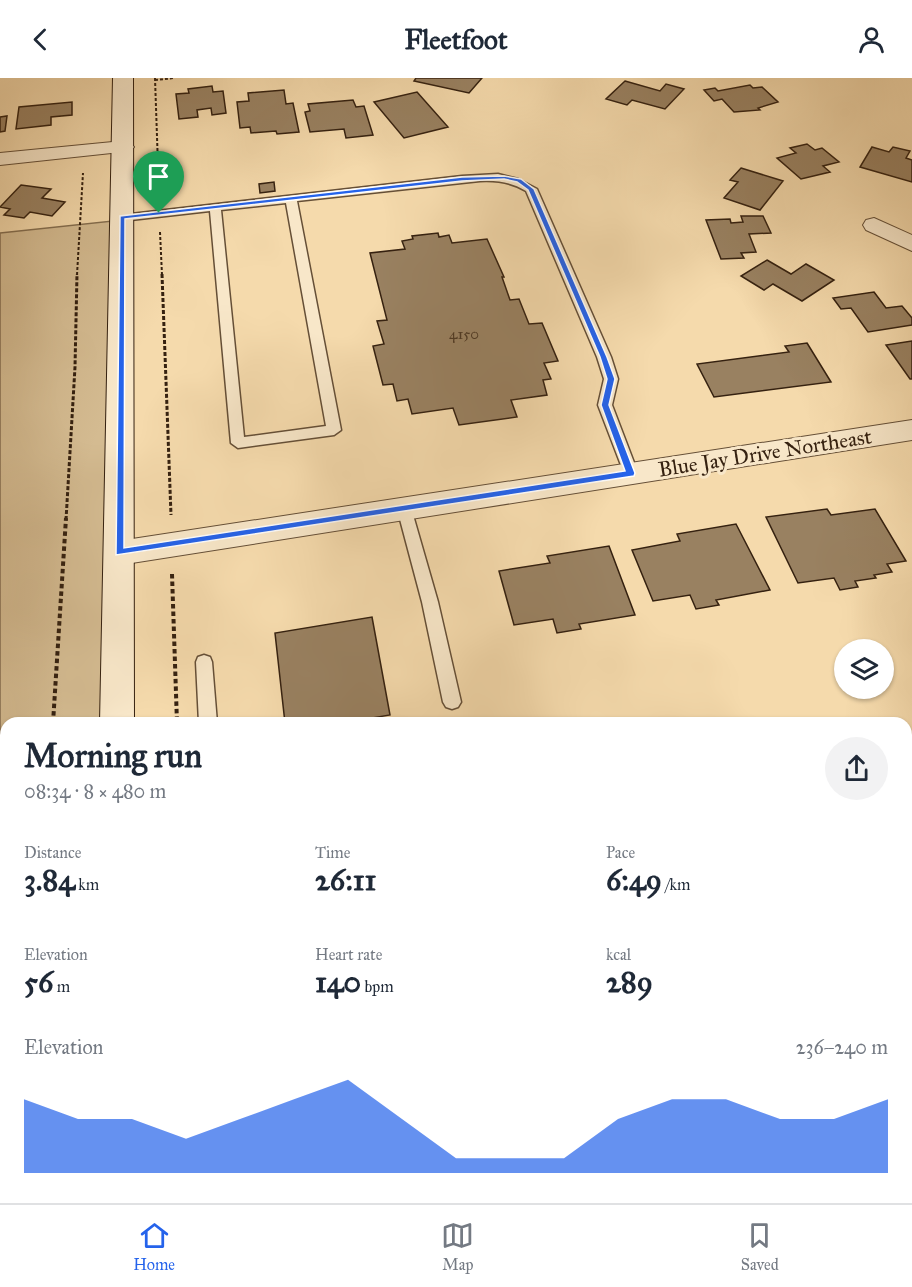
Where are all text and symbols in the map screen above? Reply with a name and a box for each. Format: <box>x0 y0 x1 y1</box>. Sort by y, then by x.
icon: back <box>24 23 57 56</box>
text: Fleetfoot <box>405 23 508 56</box>
icon: person <box>855 23 888 56</box>
pin <box>133 151 184 213</box>
icon: arrive <box>142 160 175 193</box>
house number: 4150 <box>449 325 479 343</box>
street label: Blue Jay Drive Northeast <box>656 423 874 483</box>
map controls <box>834 639 894 699</box>
button: layers <box>834 639 894 699</box>
text: Morning run <box>24 736 202 776</box>
button: share <box>825 737 888 800</box>
text: 08:34 · 8 × 480 m <box>24 779 166 803</box>
text: Distance <box>24 843 81 862</box>
text: Time <box>315 843 350 862</box>
text: Pace <box>606 843 635 862</box>
text: 3.84 <box>24 862 75 898</box>
text: 26:11 <box>315 862 376 898</box>
text: 6:49 <box>606 862 662 898</box>
text: km <box>75 875 99 894</box>
text: /km <box>662 875 690 894</box>
text: Elevation <box>24 945 88 964</box>
text: Heart rate <box>315 945 382 964</box>
text: kcal <box>606 945 631 964</box>
text: 56 <box>24 964 53 1000</box>
text: 140 <box>315 964 361 1000</box>
text: 289 <box>606 964 653 1000</box>
text: m <box>53 977 70 996</box>
text: bpm <box>361 977 394 996</box>
text: Elevation <box>24 1035 103 1059</box>
text: 236–240 m <box>796 1035 888 1059</box>
tab: Home <box>133 1219 175 1274</box>
tab: Map <box>441 1219 474 1274</box>
tab: Saved <box>741 1219 779 1274</box>

